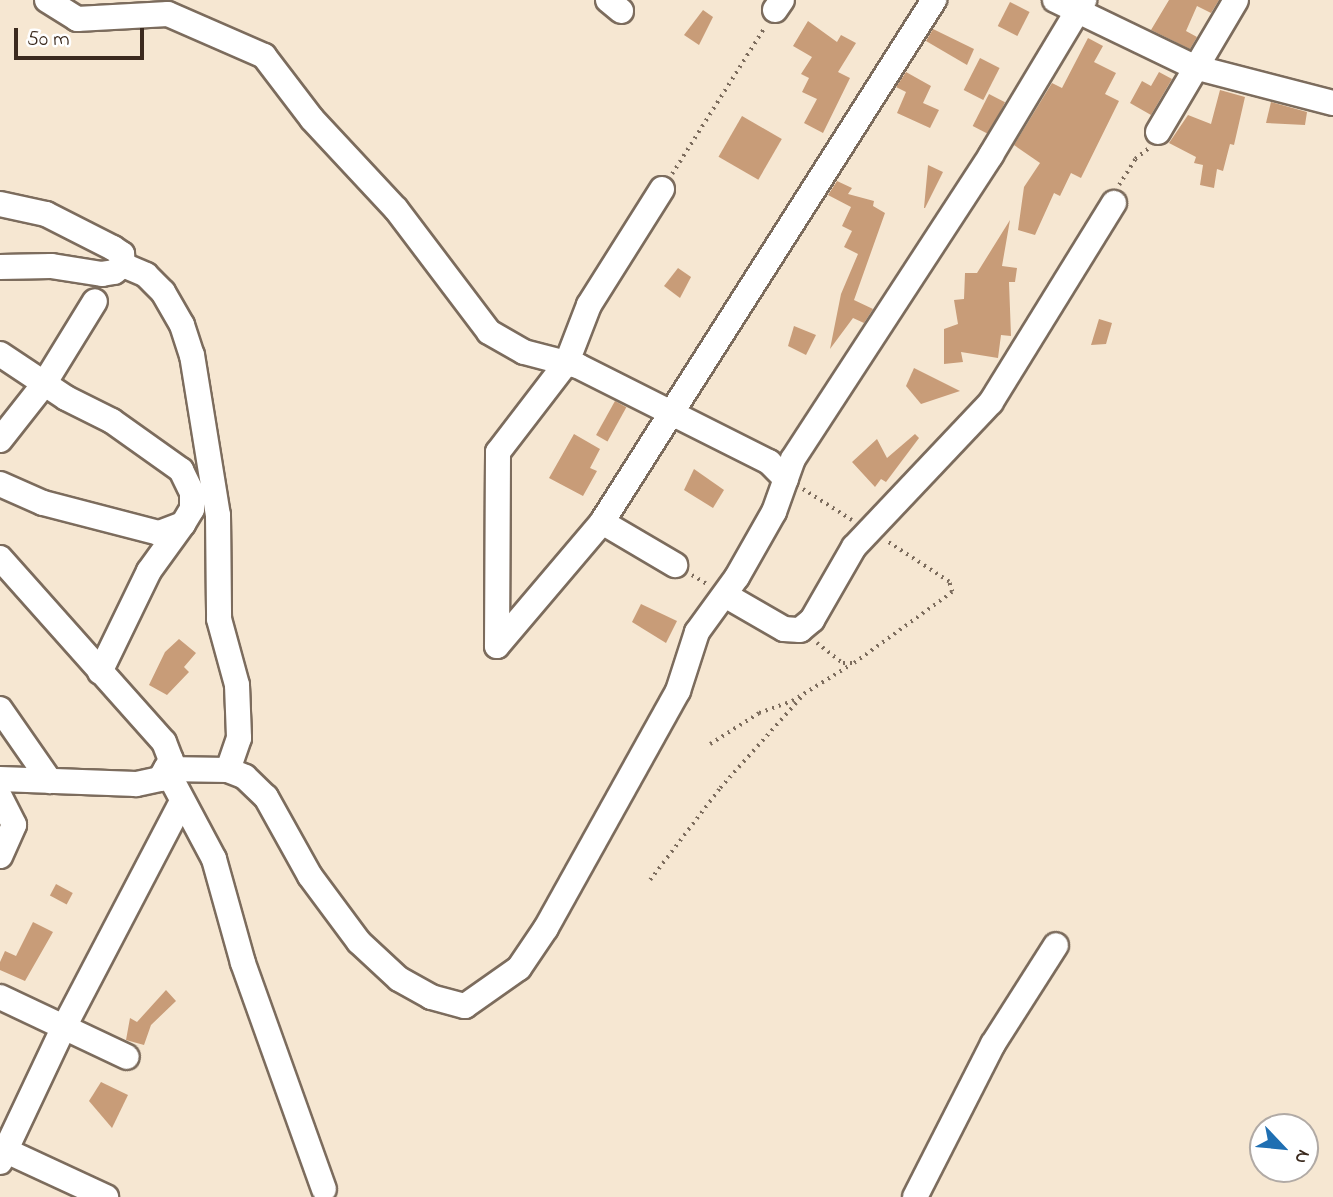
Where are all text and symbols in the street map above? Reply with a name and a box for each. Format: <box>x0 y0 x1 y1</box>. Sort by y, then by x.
scale bar <box>18 14 147 58</box>
text: 50 m <box>27 25 70 55</box>
north arrow <box>1249 1113 1319 1183</box>
text: N <box>1287 1145 1316 1168</box>

